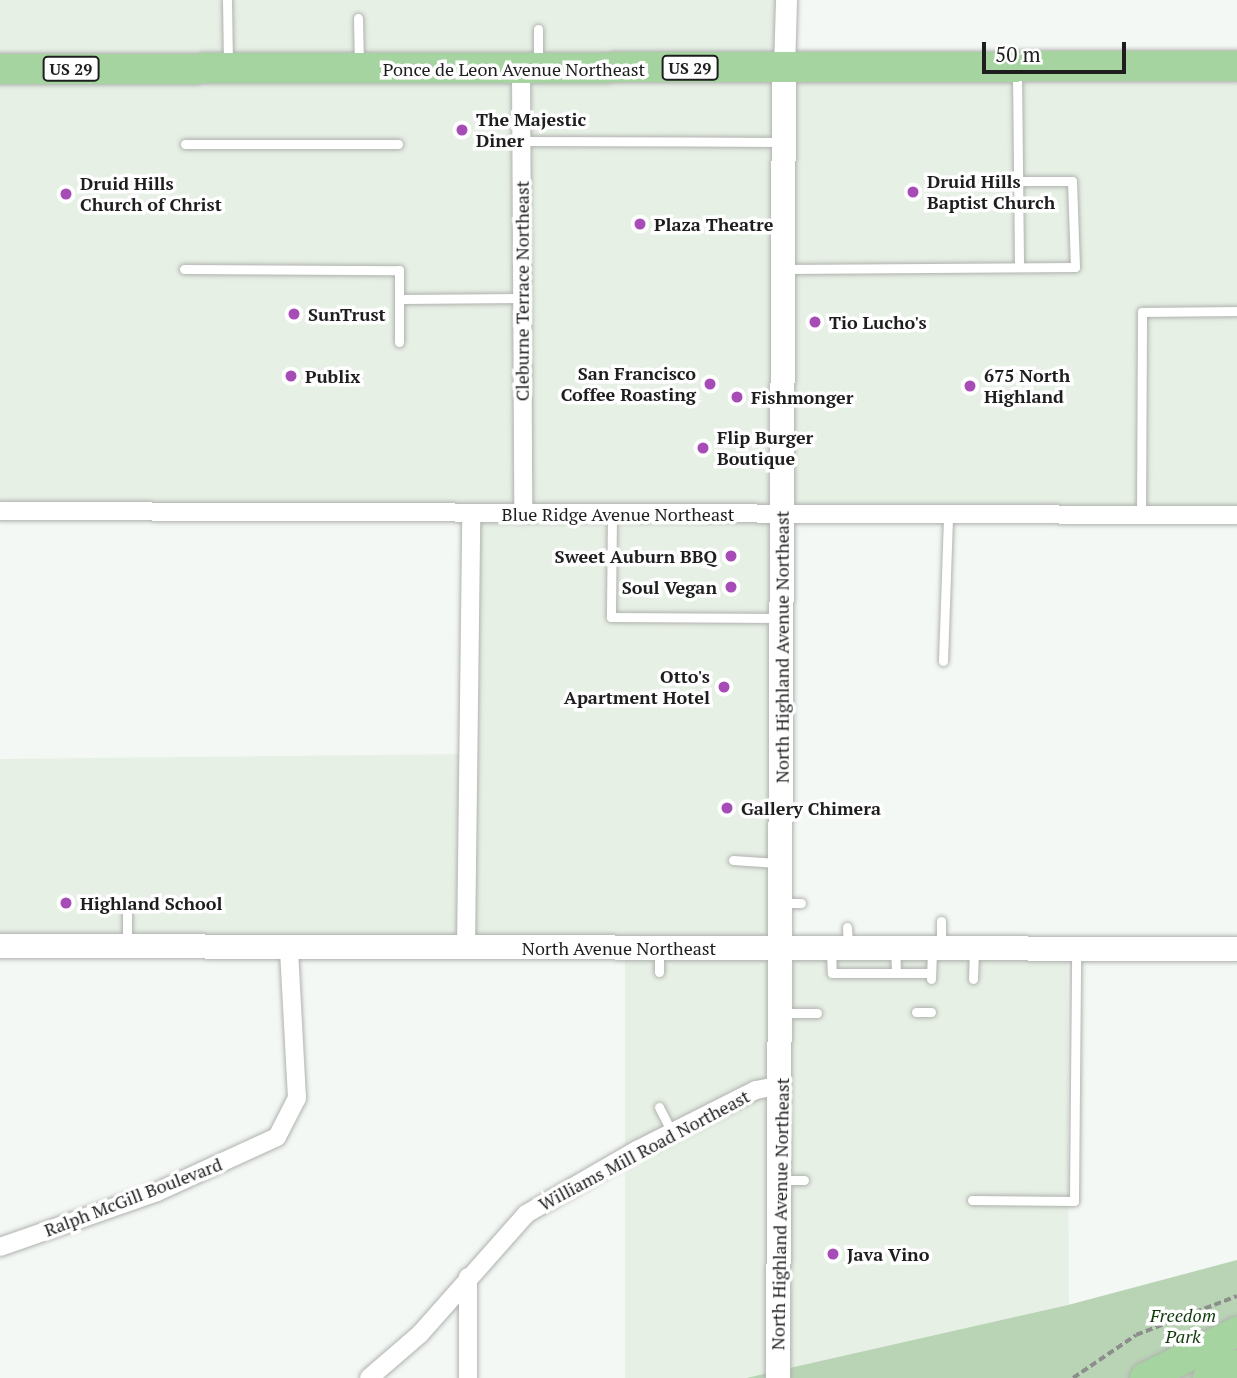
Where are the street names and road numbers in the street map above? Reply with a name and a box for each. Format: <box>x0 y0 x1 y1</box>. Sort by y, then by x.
road number: US 29 <box>660 55 720 80</box>
road number: US 29 <box>41 57 101 82</box>
street label: Ponce de Leon Avenue Northeast <box>383 58 645 80</box>
street label: Cleburne Terrace Northeast <box>511 181 533 401</box>
street label: Blue Ridge Avenue Northeast <box>501 503 735 525</box>
street label: North Highland Avenue Northeast <box>771 511 793 783</box>
street label: North Avenue Northeast <box>522 937 716 959</box>
street label: North Highland Avenue Northeast <box>767 1077 793 1351</box>
street label: Williams Mill Road Northeast <box>535 1085 753 1215</box>
street label: Ralph McGill Boulevard <box>41 1153 225 1241</box>

